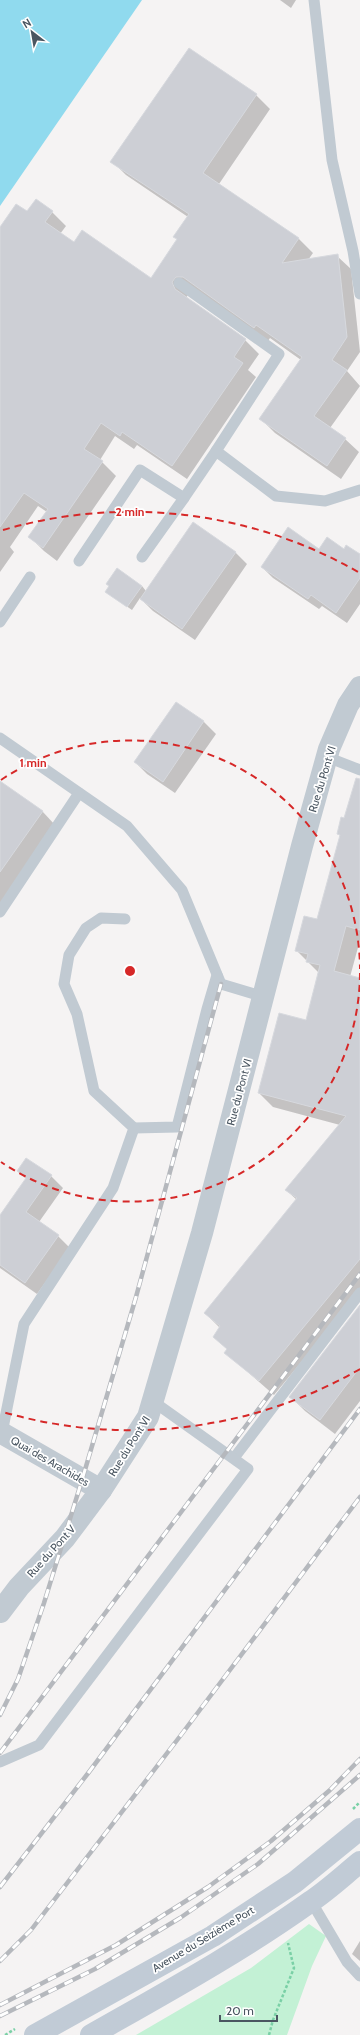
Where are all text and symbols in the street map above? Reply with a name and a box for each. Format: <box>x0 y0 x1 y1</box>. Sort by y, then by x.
north arrow <box>12 12 52 52</box>
text: N <box>20 15 34 31</box>
text: 2 min <box>116 504 144 519</box>
street label: Rue du Pont VI <box>305 744 339 814</box>
text: 1 min <box>19 755 47 770</box>
centre of rings <box>123 964 137 978</box>
street label: Rue du Pont VI <box>223 1057 255 1127</box>
street label: Rue du Pont VI <box>105 1413 153 1479</box>
street label: Quai des Arachides <box>8 1433 92 1489</box>
street label: Rue du Pont V <box>24 1522 78 1580</box>
street label: Avenue du Seizième Port <box>150 1903 257 1975</box>
scale bar <box>220 1997 277 2023</box>
text: 20 m <box>226 2003 254 2018</box>

